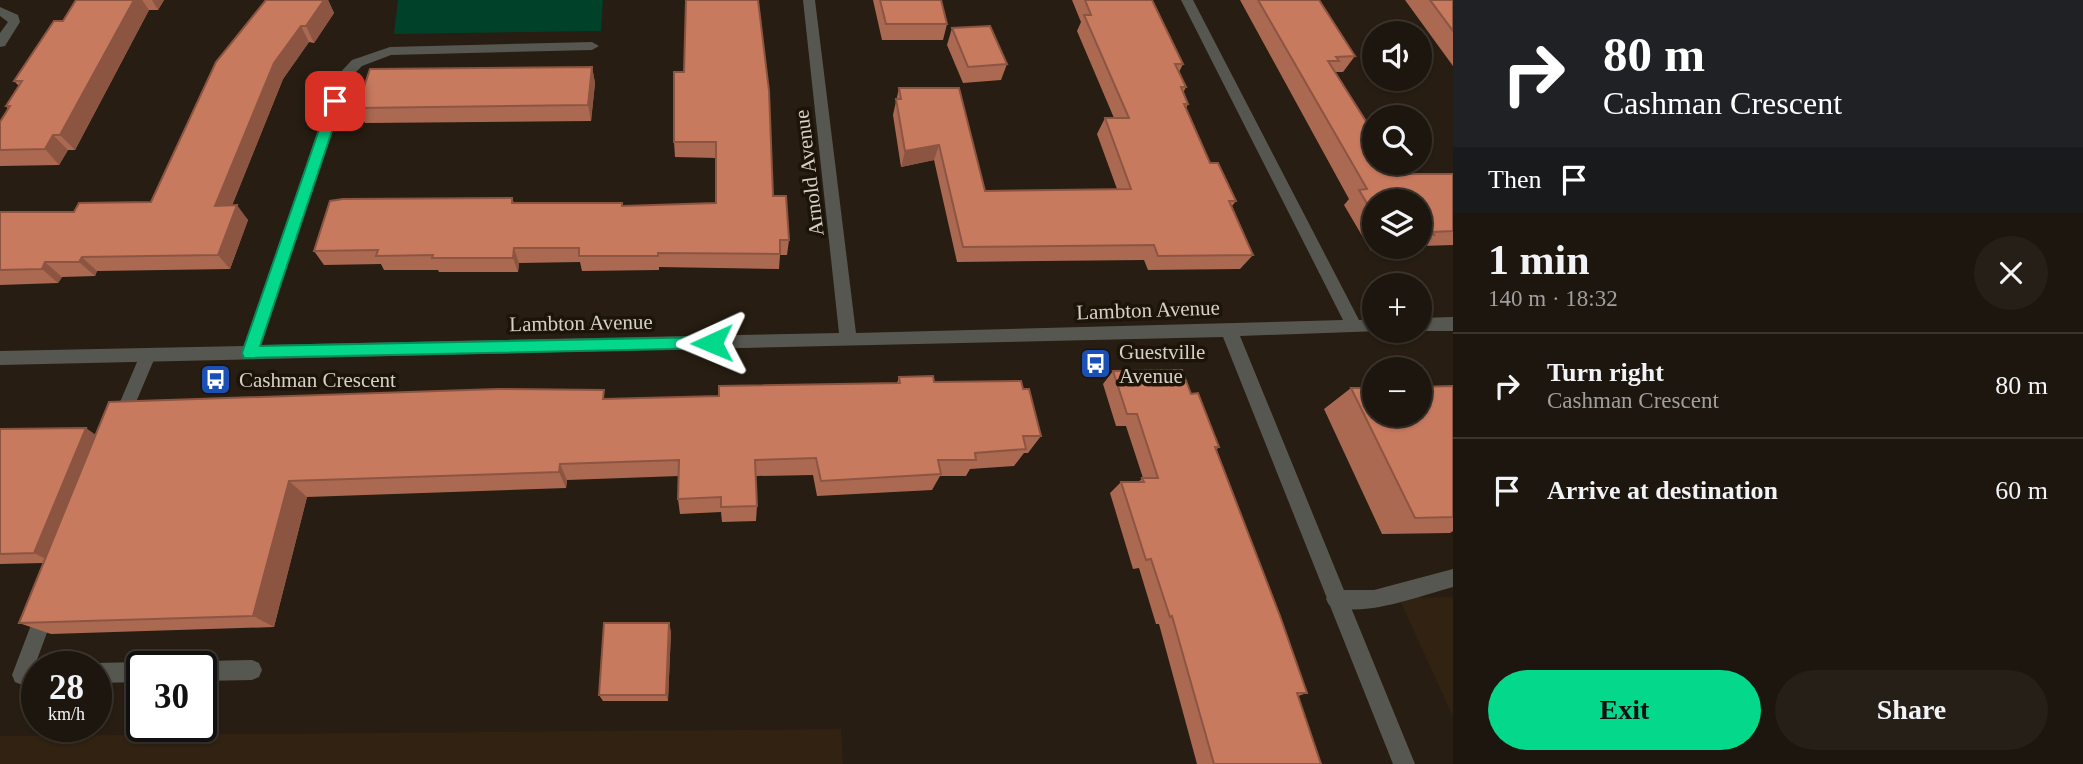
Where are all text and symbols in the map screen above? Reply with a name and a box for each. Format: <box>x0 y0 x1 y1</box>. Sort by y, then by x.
map controls <box>1362 21 1432 427</box>
button: sound <box>1362 21 1432 91</box>
text: 80 m <box>1603 27 1705 82</box>
icon: right <box>1488 28 1579 119</box>
pin <box>305 71 365 131</box>
icon: arrive <box>316 82 354 120</box>
text: Cashman Crescent <box>1603 85 1842 121</box>
button: search <box>1362 105 1432 175</box>
street label: Arnold Avenue <box>789 108 829 238</box>
icon: arrive <box>1555 161 1593 199</box>
text: Then <box>1488 165 1541 194</box>
button: layers <box>1362 189 1432 259</box>
button: close <box>1974 236 2048 310</box>
text: 1 min <box>1488 237 1590 283</box>
button: + <box>1362 273 1432 343</box>
text: 140 m · 18:32 <box>1488 286 1618 311</box>
street label: Lambton Avenue <box>1076 296 1220 324</box>
position arrow <box>675 306 749 380</box>
street label: Lambton Avenue <box>509 310 653 336</box>
place label: Guestville Avenue <box>1119 340 1205 388</box>
bus stop icon: Guestville Avenue <box>1079 347 1113 381</box>
button: − <box>1362 357 1432 427</box>
text: Turn right <box>1547 358 1664 387</box>
bus stop icon: Cashman Crescent <box>199 363 233 397</box>
icon: right <box>1488 367 1526 405</box>
place label: Cashman Crescent <box>239 368 396 392</box>
text: 80 m <box>1995 371 2048 400</box>
text: Cashman Crescent <box>1547 388 1719 413</box>
icon: arrive <box>1488 472 1526 510</box>
text: Arrive at destination <box>1547 476 1778 505</box>
text: 60 m <box>1995 476 2048 505</box>
speed limit sign: 30 <box>126 651 217 742</box>
text: 28 <box>49 668 84 707</box>
button: Exit <box>1488 670 1761 750</box>
button: Share <box>1775 670 2048 750</box>
text: km/h <box>48 704 85 724</box>

